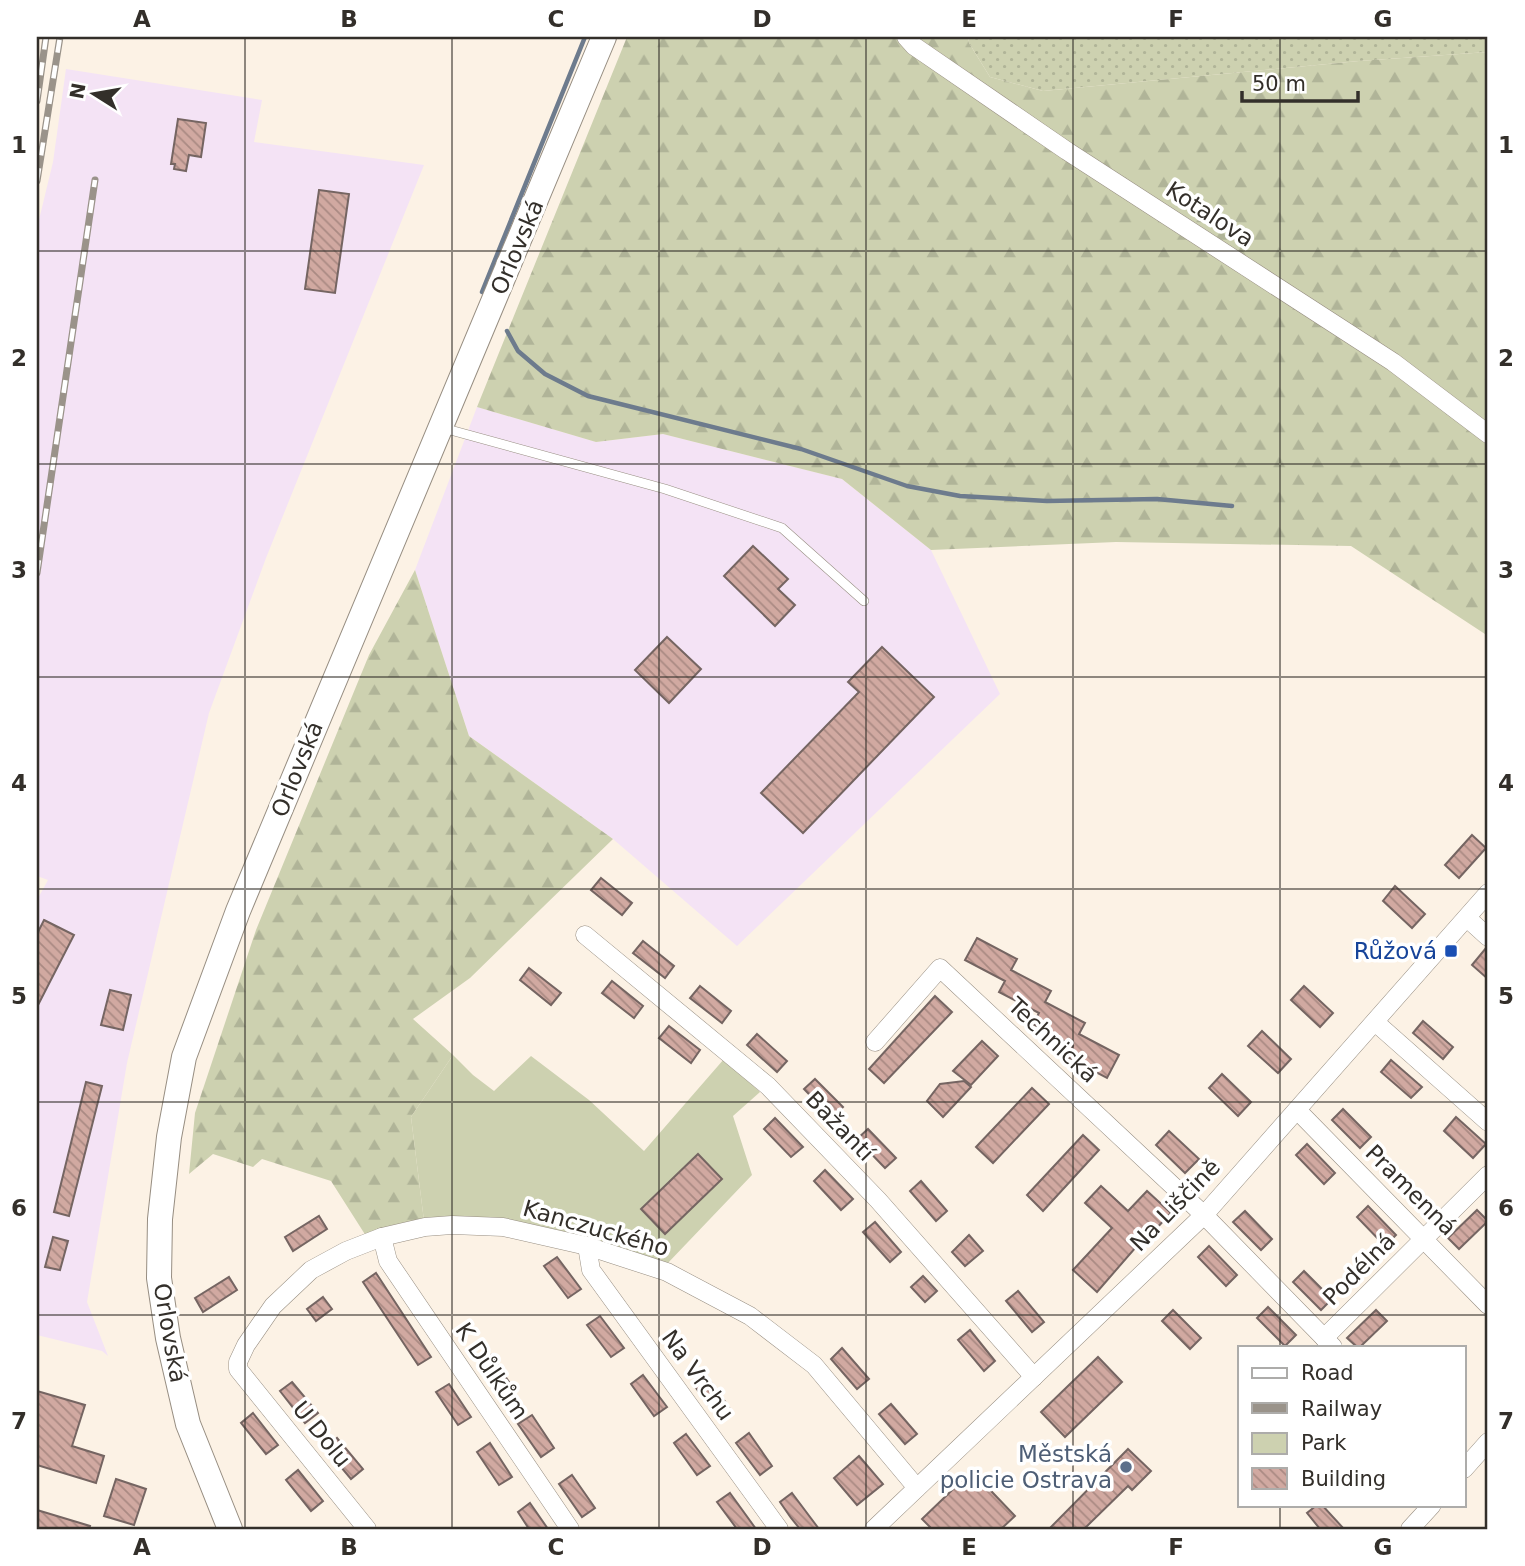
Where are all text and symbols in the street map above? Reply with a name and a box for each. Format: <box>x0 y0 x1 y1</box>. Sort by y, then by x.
text: A <box>133 6 151 32</box>
text: B <box>340 6 358 32</box>
text: C <box>548 6 564 32</box>
text: D <box>752 6 772 32</box>
text: E <box>961 6 977 32</box>
text: F <box>1168 6 1184 32</box>
text: G <box>1374 6 1392 32</box>
north arrow <box>60 60 130 130</box>
scale bar <box>1242 60 1357 104</box>
text: 50 m <box>1252 72 1306 96</box>
text: N <box>65 81 90 101</box>
text: 1 <box>11 132 27 158</box>
text: 1 <box>1498 132 1514 158</box>
street label: Kotalova <box>1161 176 1259 252</box>
street label: Orlovská <box>485 196 549 298</box>
text: 2 <box>11 345 27 371</box>
text: 2 <box>1498 345 1514 371</box>
text: 3 <box>11 557 27 583</box>
text: 3 <box>1498 557 1514 583</box>
street label: Orlovská <box>266 717 328 821</box>
text: 4 <box>11 770 27 796</box>
text: 4 <box>1498 770 1514 796</box>
place label: Růžová <box>1354 938 1437 964</box>
marker: Růžová <box>1443 943 1459 959</box>
text: 5 <box>11 983 27 1009</box>
text: 5 <box>1498 983 1514 1009</box>
street label: Technická <box>1002 992 1103 1088</box>
street label: Bažantí <box>801 1086 880 1166</box>
street label: Pramenná <box>1361 1140 1461 1240</box>
street label: Na Liščině <box>1125 1154 1225 1256</box>
text: 6 <box>11 1195 27 1221</box>
street label: Kanczuckého <box>520 1195 672 1261</box>
text: 6 <box>1498 1195 1514 1221</box>
street label: Podélná <box>1318 1228 1400 1310</box>
street label: Orlovská <box>148 1281 192 1385</box>
street label: K Důlkům <box>450 1318 534 1424</box>
street label: Na Vrchu <box>657 1325 739 1425</box>
legend <box>1238 1346 1466 1506</box>
text: Road <box>1301 1361 1354 1385</box>
street label: U Dolu <box>288 1396 356 1472</box>
text: Railway <box>1301 1397 1382 1421</box>
text: 7 <box>11 1408 27 1434</box>
text: 7 <box>1498 1408 1514 1434</box>
text: Park <box>1301 1431 1347 1455</box>
place label: Městská policie Ostrava <box>940 1441 1112 1493</box>
marker: Městská policie Ostrava <box>1118 1459 1134 1475</box>
text: Building <box>1301 1467 1386 1491</box>
text: A <box>133 1534 151 1560</box>
text: B <box>340 1534 358 1560</box>
text: C <box>548 1534 564 1560</box>
text: D <box>752 1534 772 1560</box>
text: E <box>961 1534 977 1560</box>
text: F <box>1168 1534 1184 1560</box>
text: G <box>1374 1534 1392 1560</box>

